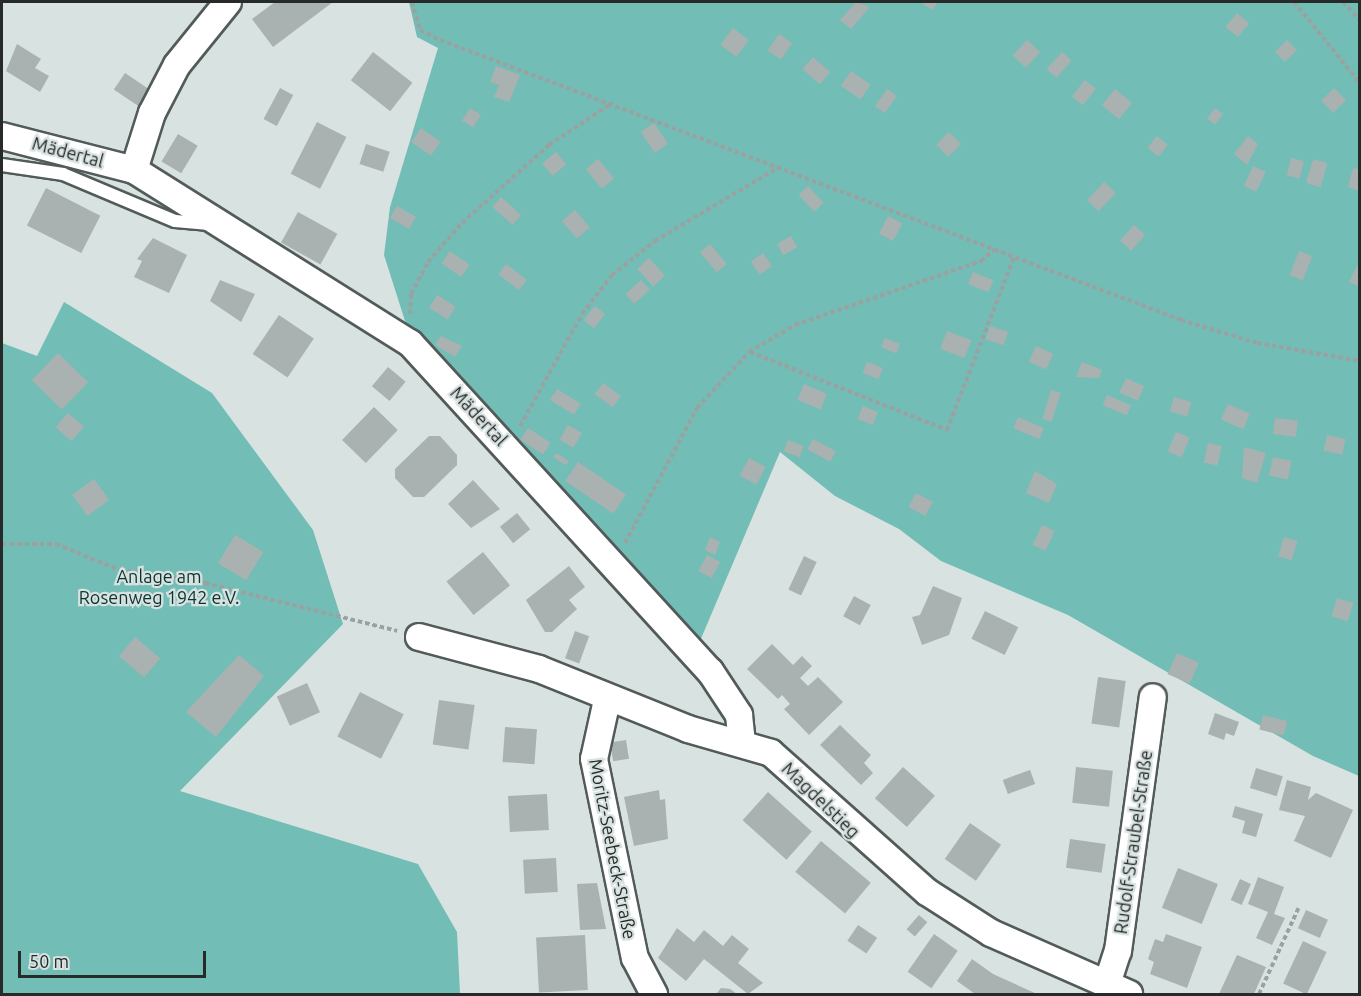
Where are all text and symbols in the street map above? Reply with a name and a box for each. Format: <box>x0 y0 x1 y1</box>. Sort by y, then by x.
street label: Mädertal <box>30 132 106 172</box>
street label: Mädertal <box>446 382 512 450</box>
park label: Anlage am Rosenweg 1942 e.V. <box>79 566 239 608</box>
street label: Rudolf-Straubel-Straße <box>1109 749 1157 935</box>
street label: Moritz-Seebeck-Straße <box>585 757 641 941</box>
street label: Magdelstieg <box>778 758 864 842</box>
scale bar <box>21 939 208 977</box>
text: 50 m <box>29 951 69 971</box>

